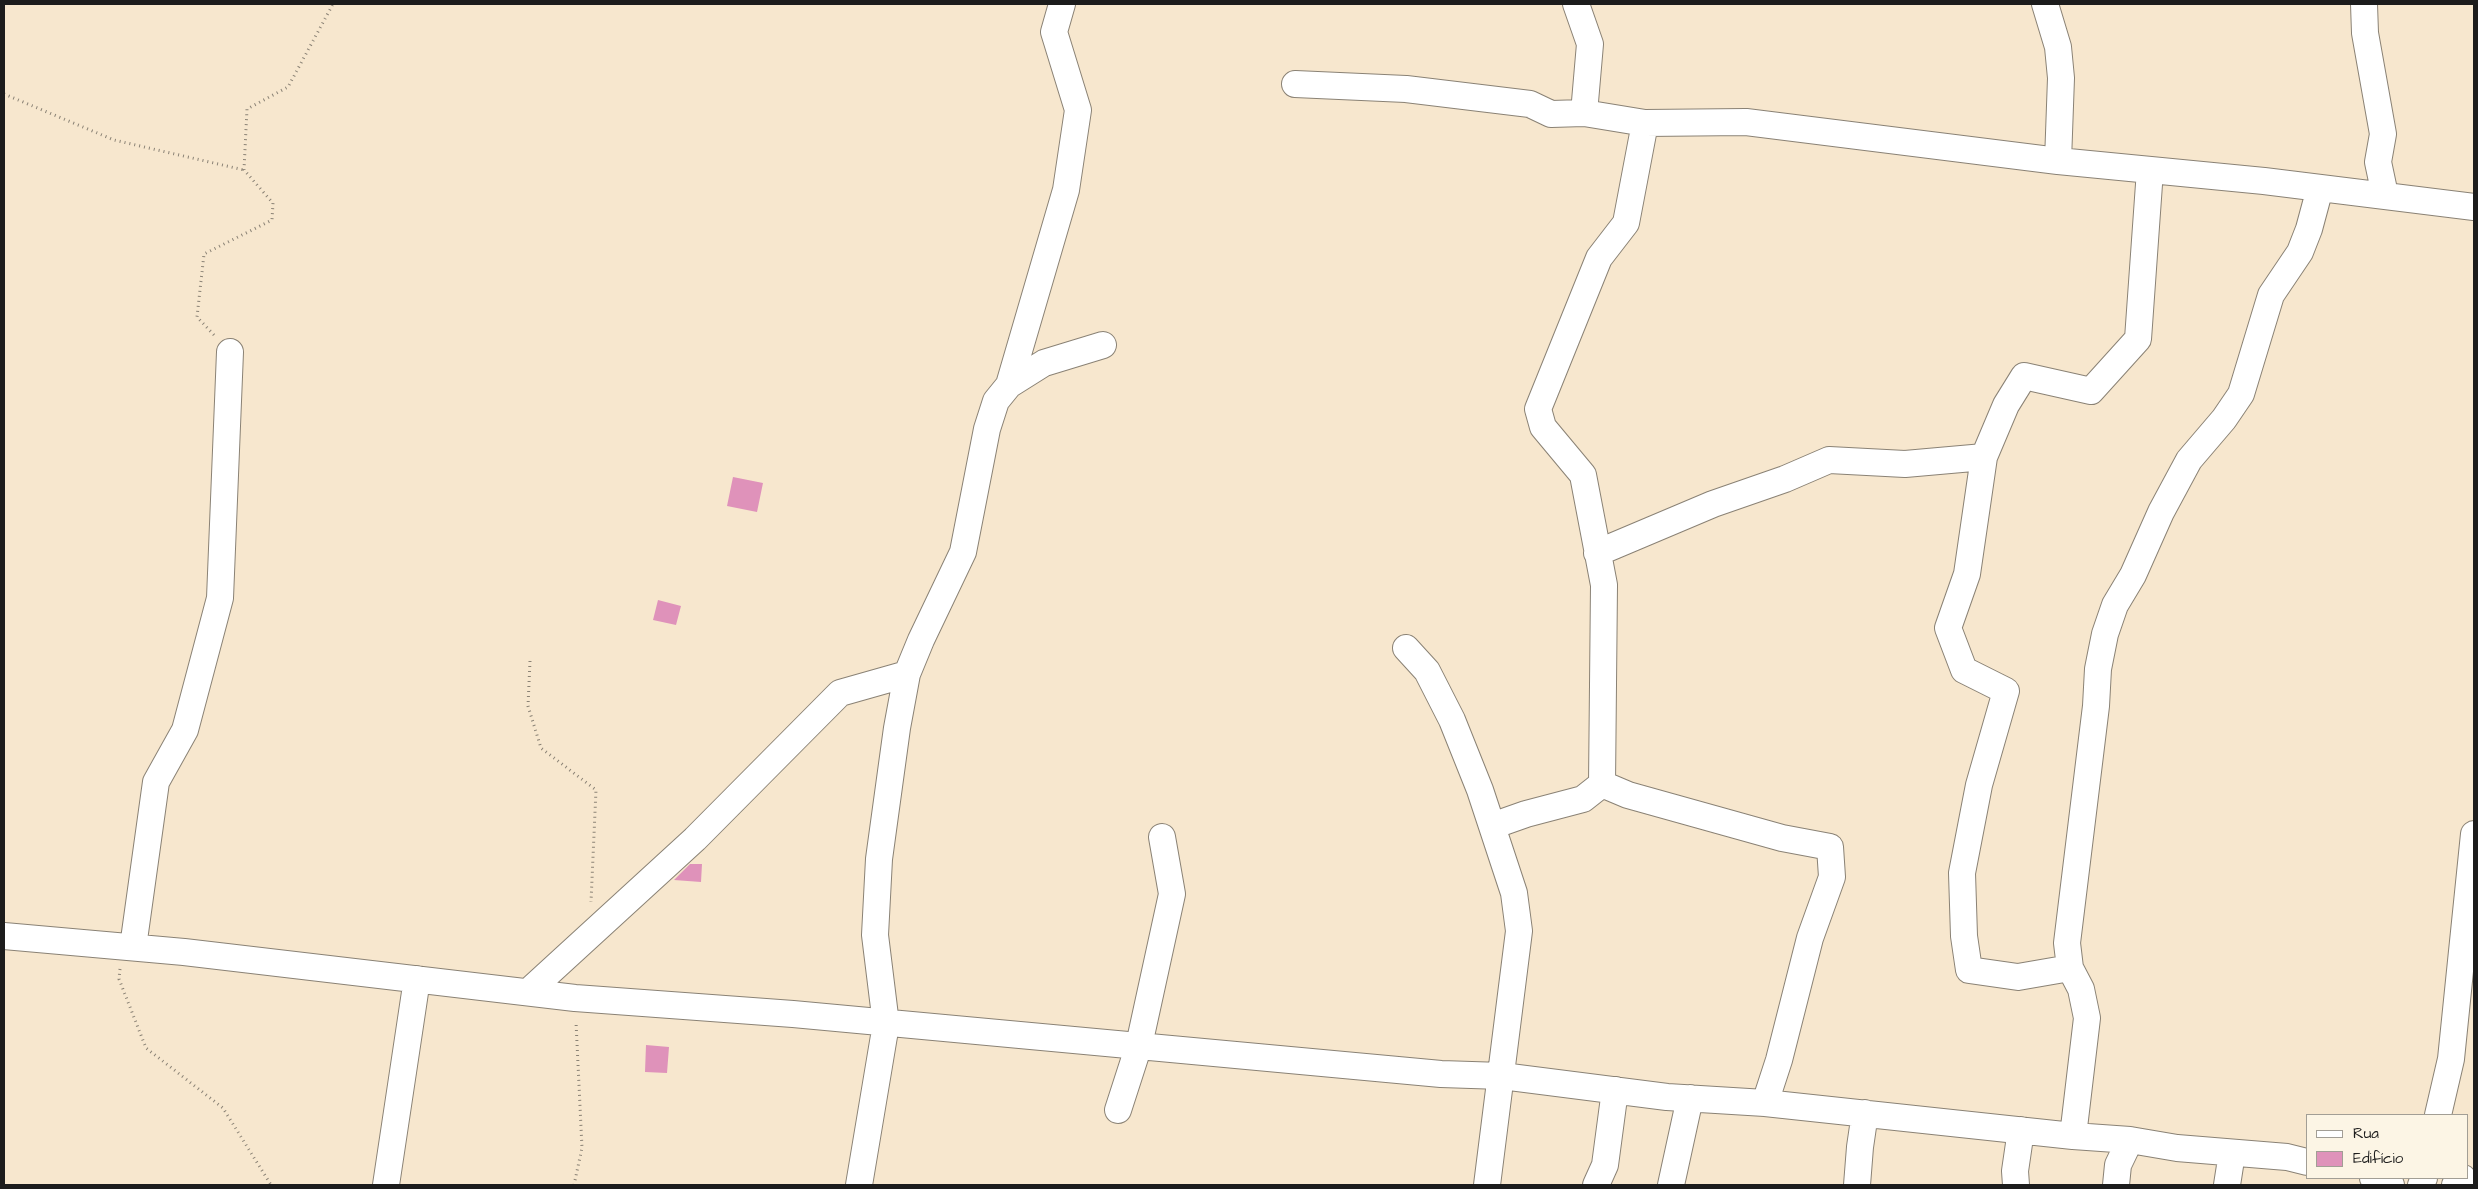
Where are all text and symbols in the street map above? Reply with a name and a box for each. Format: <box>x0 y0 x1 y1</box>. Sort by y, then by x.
legend <box>2306 1114 2468 1179</box>
text: Rua <box>2353 1123 2379 1144</box>
text: Edifício <box>2353 1148 2403 1169</box>

